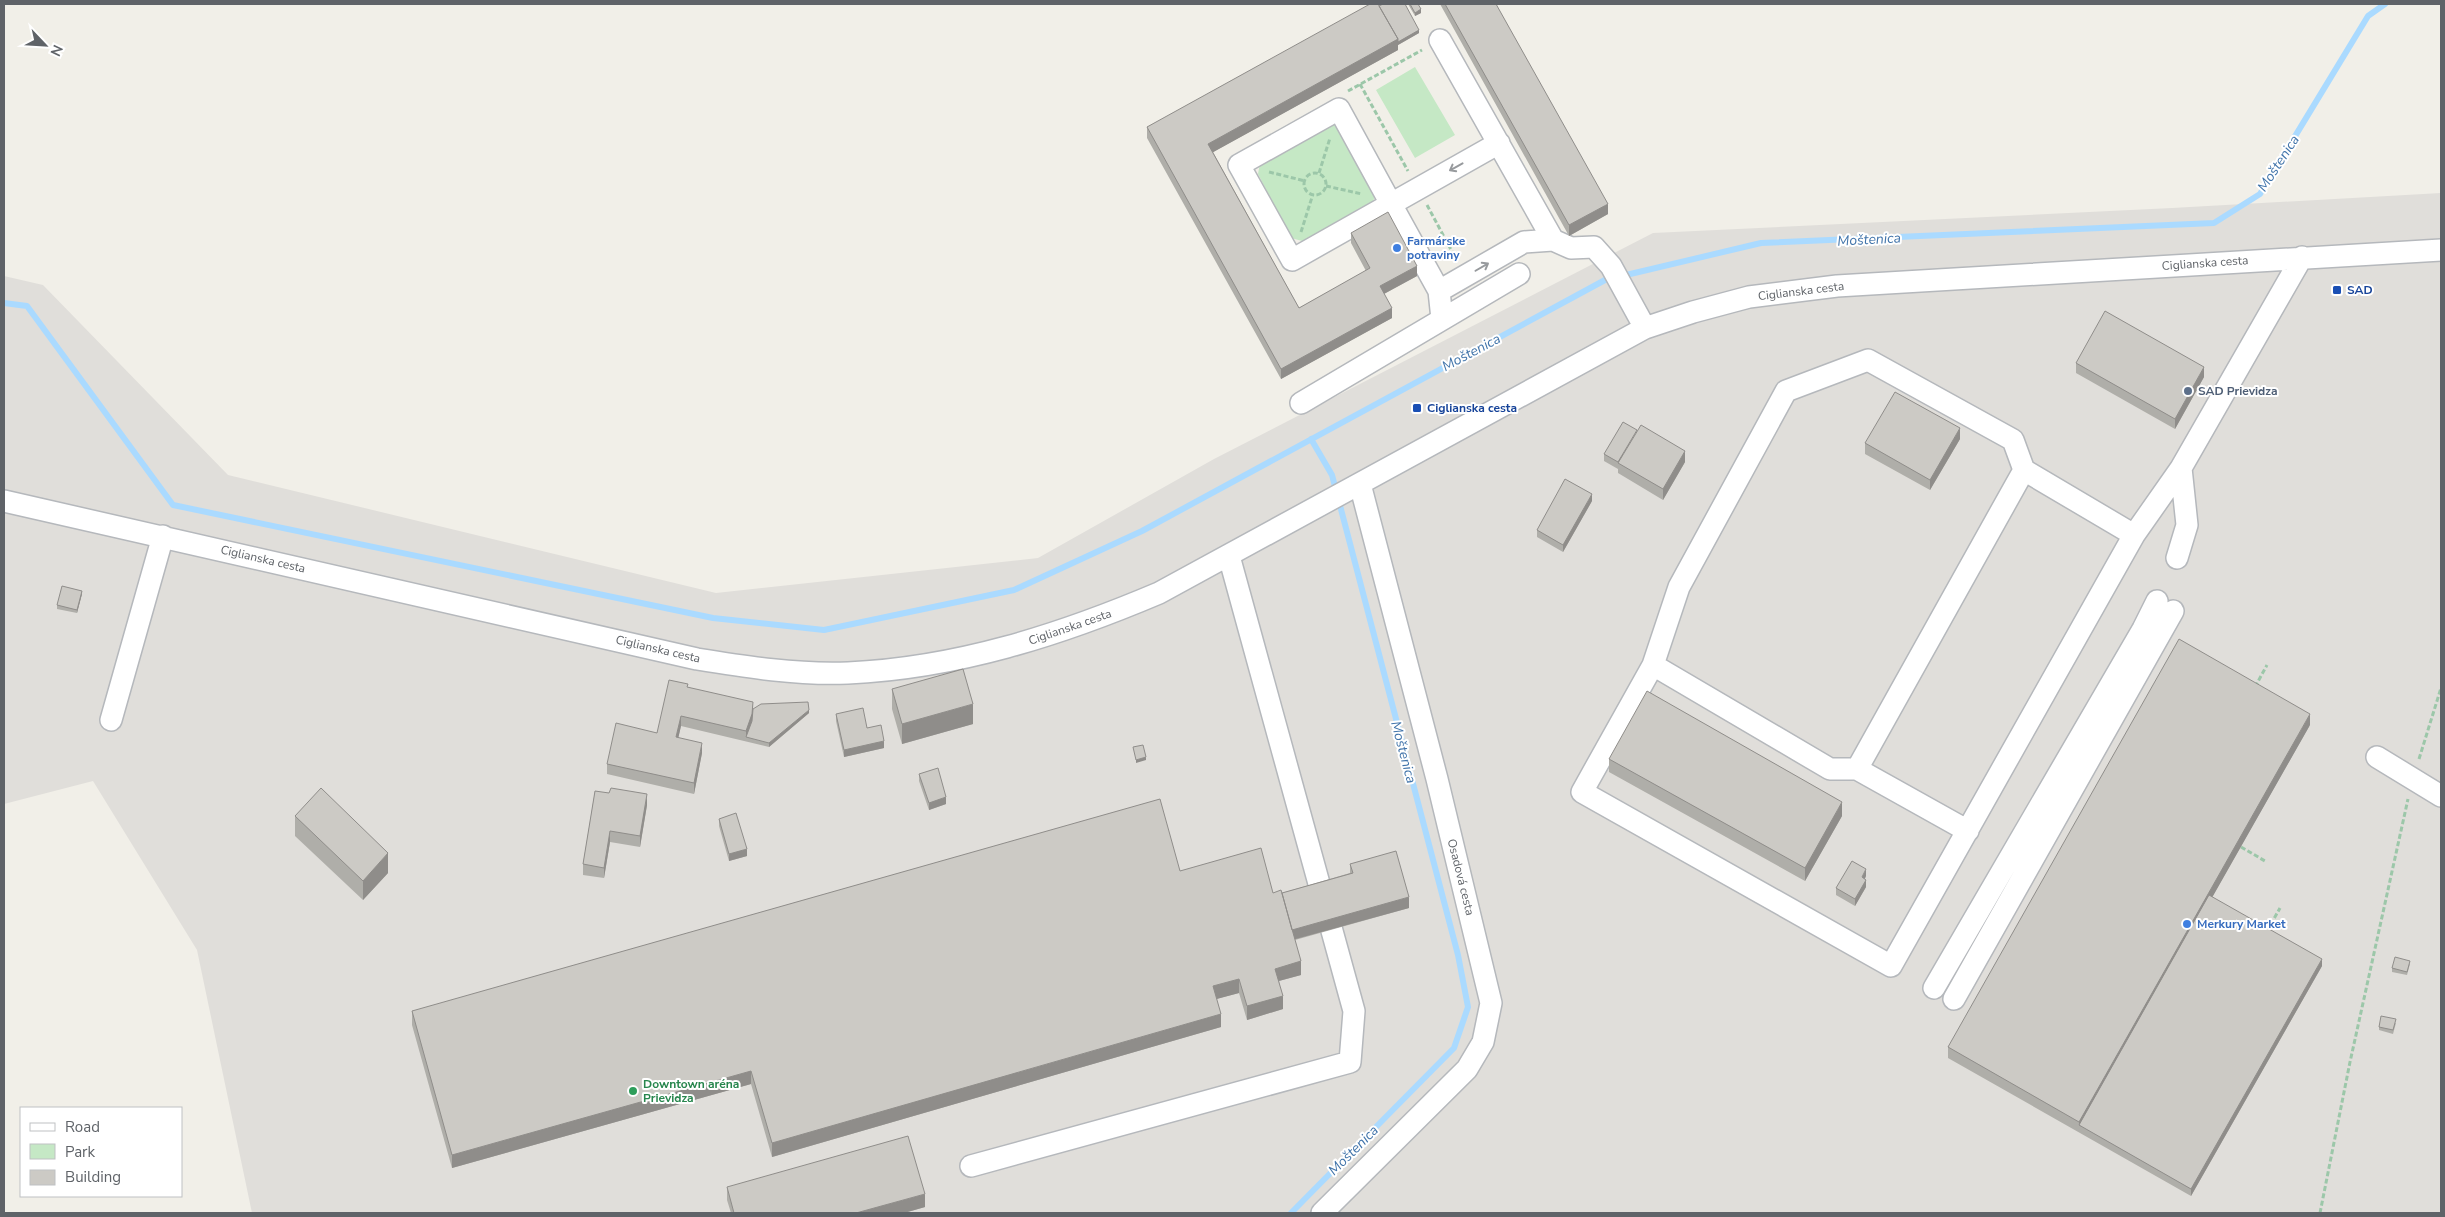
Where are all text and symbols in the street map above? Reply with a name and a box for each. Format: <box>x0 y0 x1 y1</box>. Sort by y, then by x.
north arrow <box>20 20 70 70</box>
text: N <box>46 42 67 59</box>
water label: Moštenica <box>2253 131 2304 195</box>
one-way arrow <box>1449 163 1464 172</box>
water label: Moštenica <box>1837 228 1901 251</box>
place label: Farmárske potraviny <box>1407 233 1466 263</box>
marker: Farmárske potraviny <box>1391 242 1403 254</box>
street label: Ciglianska cesta <box>2161 252 2249 274</box>
one-way arrow <box>1474 261 1488 271</box>
street label: Ciglianska cesta <box>1757 278 1845 304</box>
place label: SAD <box>2347 282 2373 298</box>
marker: SAD <box>2331 284 2343 296</box>
water label: Moštenica <box>1439 329 1504 376</box>
place label: SAD Prievidza <box>2198 383 2277 399</box>
marker: SAD Prievidza <box>2182 385 2194 397</box>
place label: Ciglianska cesta <box>1427 400 1517 416</box>
marker: Ciglianska cesta <box>1411 402 1423 414</box>
street label: Ciglianska cesta <box>219 541 307 577</box>
street label: Ciglianska cesta <box>1026 605 1114 649</box>
street label: Ciglianska cesta <box>614 631 702 667</box>
water label: Moštenica <box>1386 719 1421 785</box>
street label: Osadová cesta <box>1444 837 1478 917</box>
place label: Merkury Market <box>2197 916 2286 932</box>
marker: Merkury Market <box>2181 918 2193 930</box>
place label: Downtown aréna Prievidza <box>643 1076 739 1106</box>
marker: Downtown aréna Prievidza <box>627 1085 639 1097</box>
legend <box>20 1107 182 1197</box>
text: Road <box>65 1117 100 1137</box>
water label: Moštenica <box>1324 1121 1383 1180</box>
text: Park <box>65 1142 95 1162</box>
text: Building <box>65 1167 121 1187</box>

